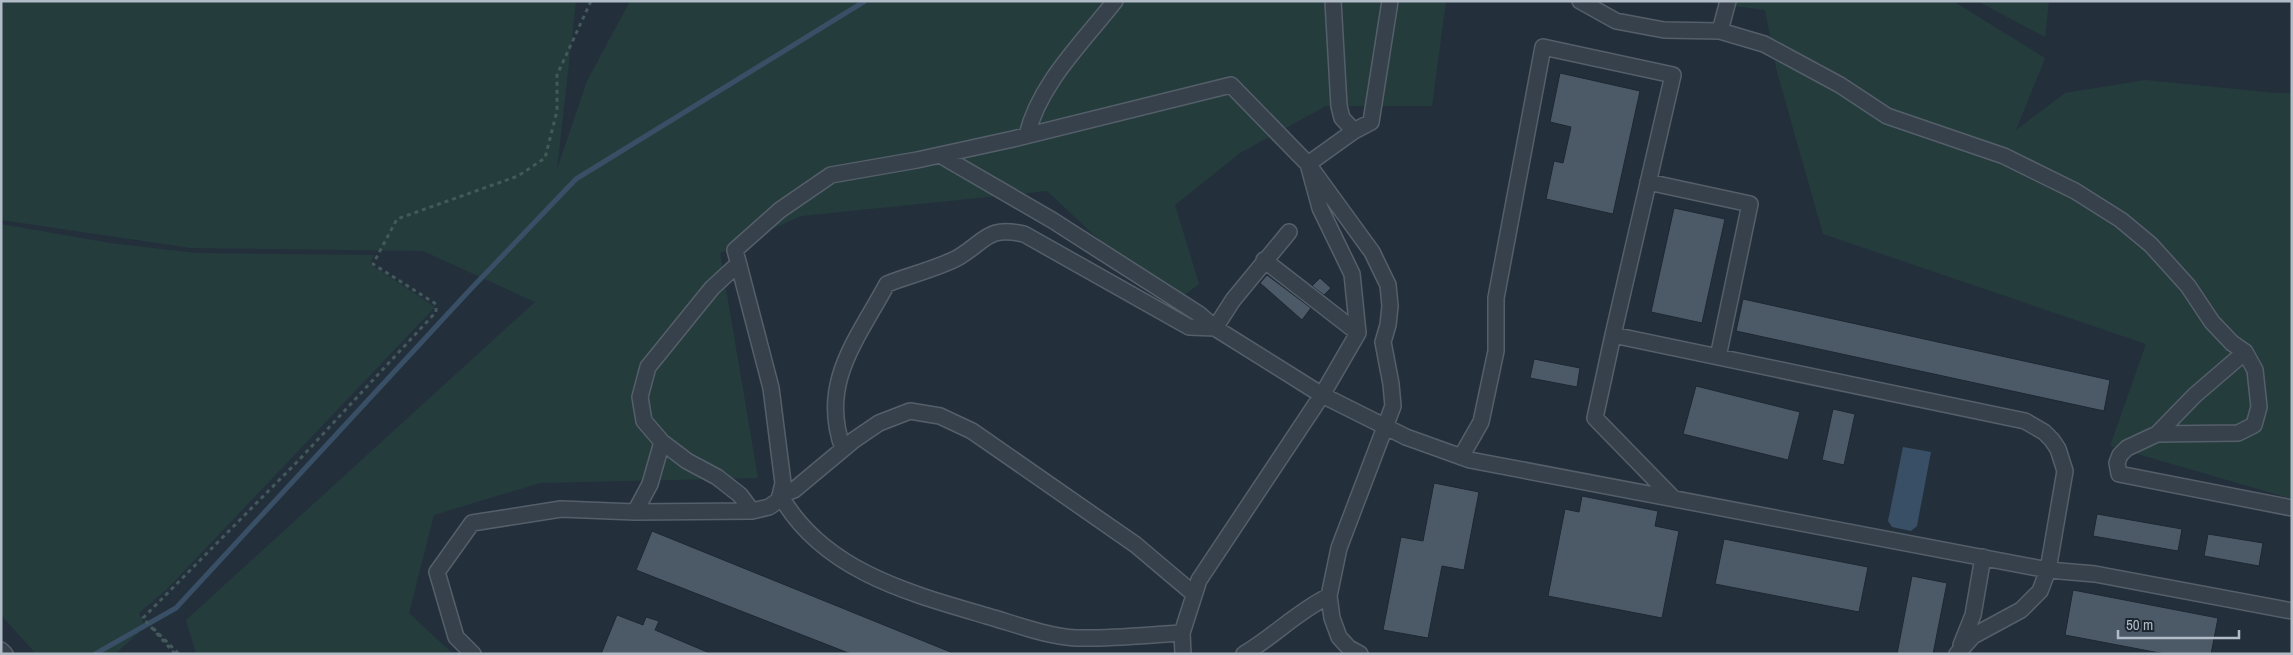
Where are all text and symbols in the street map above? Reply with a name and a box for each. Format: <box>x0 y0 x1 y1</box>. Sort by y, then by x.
scale bar <box>2118 608 2239 640</box>
text: 50 m <box>2126 614 2153 635</box>

